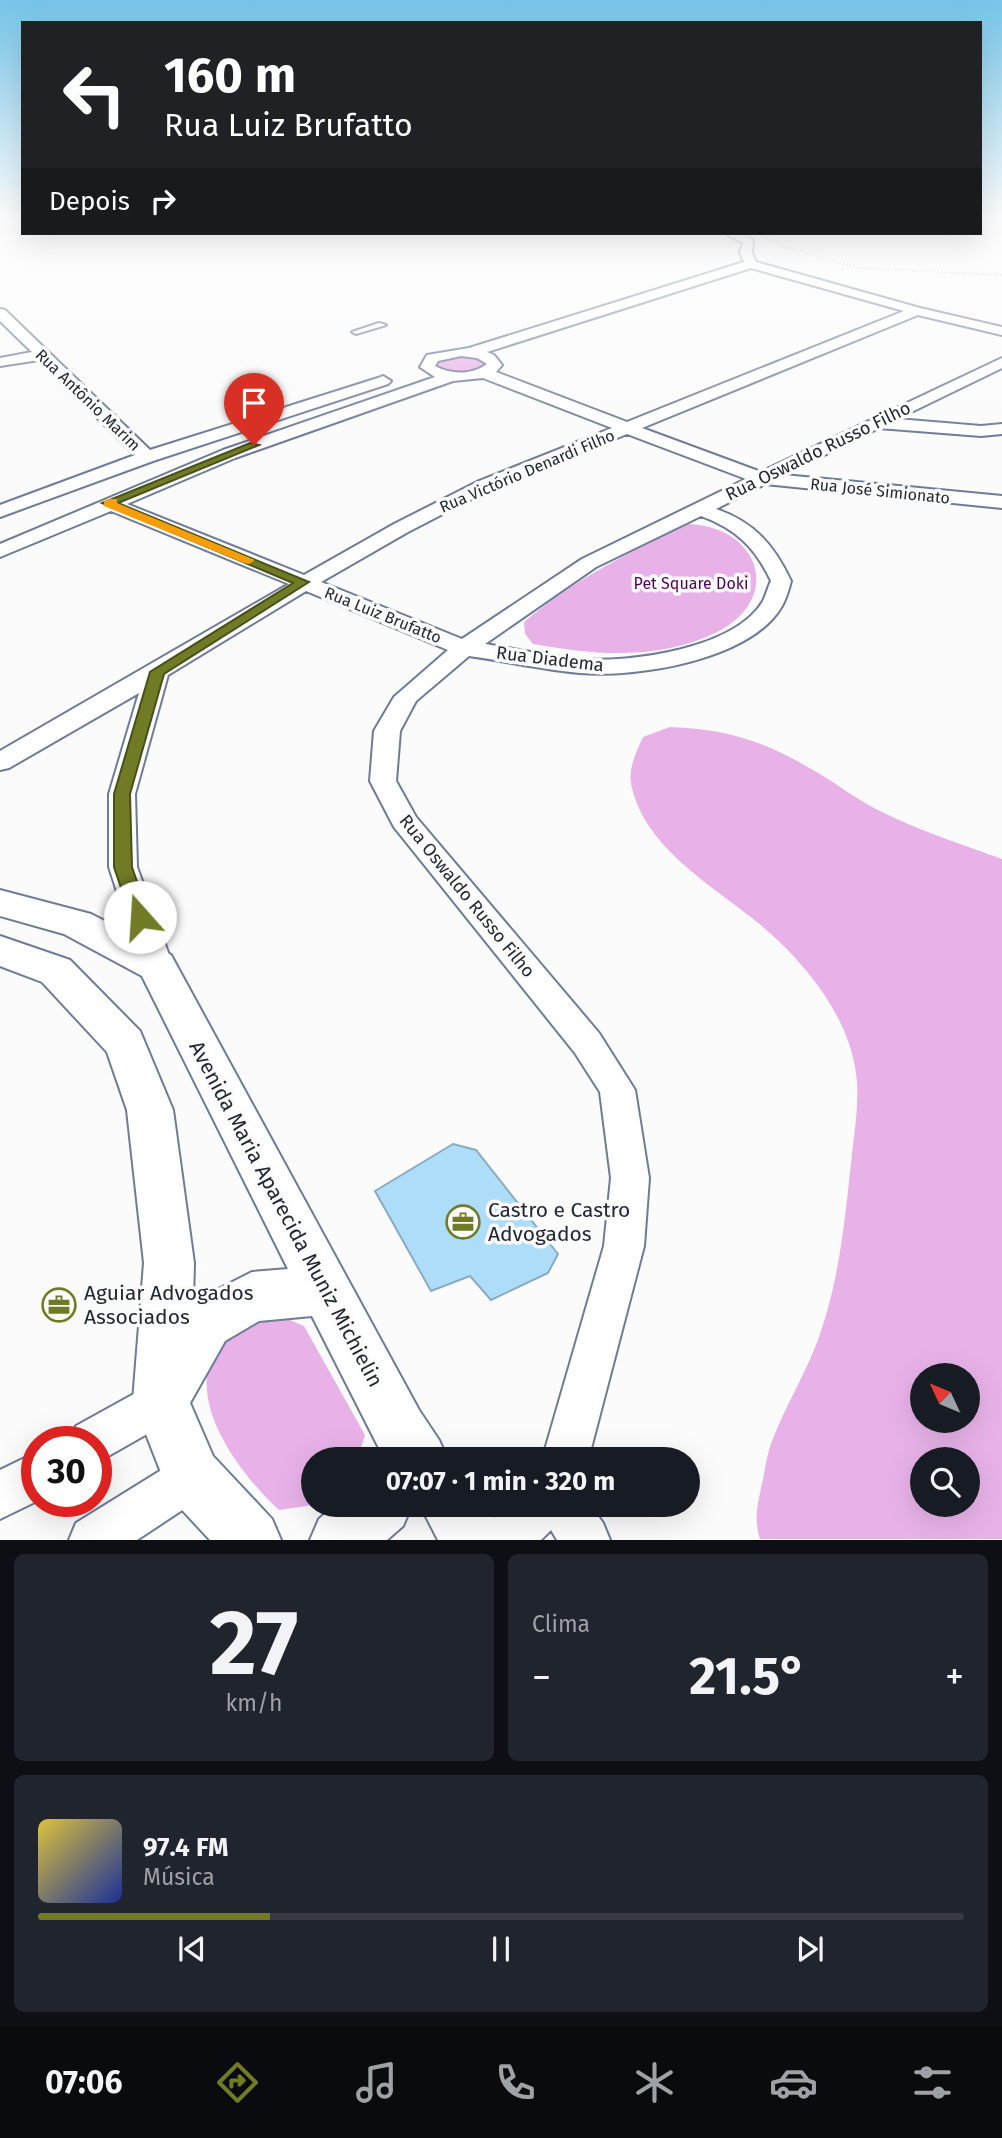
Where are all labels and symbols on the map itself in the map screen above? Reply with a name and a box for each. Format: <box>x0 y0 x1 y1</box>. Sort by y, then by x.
street label: Rua Antônio Marim <box>32 345 144 455</box>
pin <box>224 373 284 445</box>
street label: Rua Oswaldo Russo Filho <box>722 397 914 505</box>
street label: Rua Victório Denardi Filho <box>437 425 617 517</box>
street label: Rua José Simionato <box>809 474 951 508</box>
park label: Pet Square Doki <box>634 574 748 593</box>
street label: Rua Luiz Brufatto <box>322 583 444 647</box>
street label: Rua Diadema <box>495 641 605 677</box>
street label: Rua Oswaldo Russo Filho <box>395 810 539 982</box>
position arrow <box>103 880 177 954</box>
street label: Avenida Maria Aparecida Muniz Michielin <box>183 1036 389 1392</box>
place label: Castro e Castro Advogados <box>488 1197 630 1247</box>
office icon: Castro e Castro Advogados <box>444 1203 482 1241</box>
place label: Aguiar Advogados Associados <box>84 1280 254 1330</box>
office icon: Aguiar Advogados Associados <box>40 1286 78 1324</box>
north arrow <box>910 1363 980 1433</box>
speed limit sign: 30 <box>21 1426 112 1517</box>

